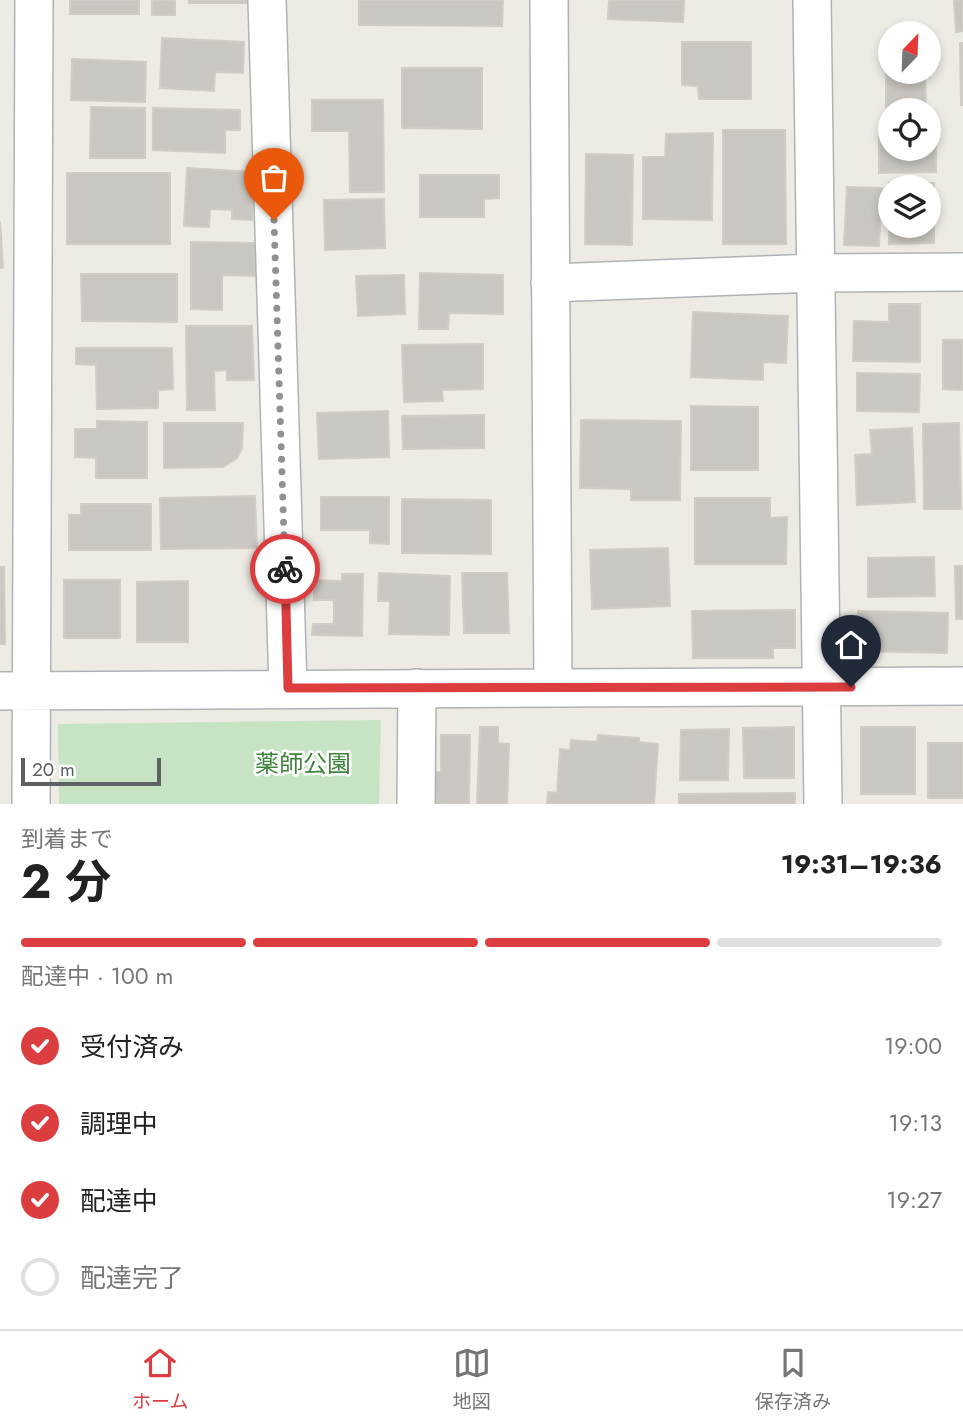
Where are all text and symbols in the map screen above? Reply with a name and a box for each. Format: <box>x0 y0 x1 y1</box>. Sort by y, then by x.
north arrow <box>878 21 942 84</box>
map controls <box>878 21 941 238</box>
button: locate <box>878 98 941 161</box>
pin <box>244 148 304 220</box>
icon: bag <box>255 159 293 197</box>
button: layers <box>878 175 941 238</box>
courier <box>250 534 320 604</box>
icon: bike <box>266 550 304 588</box>
pin <box>821 615 881 687</box>
icon: home <box>832 626 870 664</box>
park label: 薬師公園 <box>255 746 351 781</box>
scale bar <box>21 755 161 787</box>
text: 20 m <box>32 756 75 783</box>
text: 到着まで <box>21 822 113 856</box>
text: 19:31–19:36 <box>781 845 942 883</box>
text: 2 分 <box>21 849 111 915</box>
text: 配達中 · 100 m <box>21 959 174 993</box>
icon: check <box>21 1027 59 1065</box>
text: 受付済み <box>80 1028 184 1066</box>
text: 19:00 <box>884 1029 942 1063</box>
icon: check <box>21 1104 59 1142</box>
text: 調理中 <box>80 1105 158 1143</box>
text: 19:13 <box>889 1106 942 1140</box>
icon: check <box>21 1181 59 1219</box>
text: 配達中 <box>80 1182 158 1220</box>
text: 19:27 <box>886 1183 942 1217</box>
text: 配達完了 <box>80 1259 184 1297</box>
tab: ホーム <box>132 1344 189 1415</box>
tab: 地図 <box>453 1344 491 1415</box>
tab: 保存済み <box>755 1344 831 1415</box>

